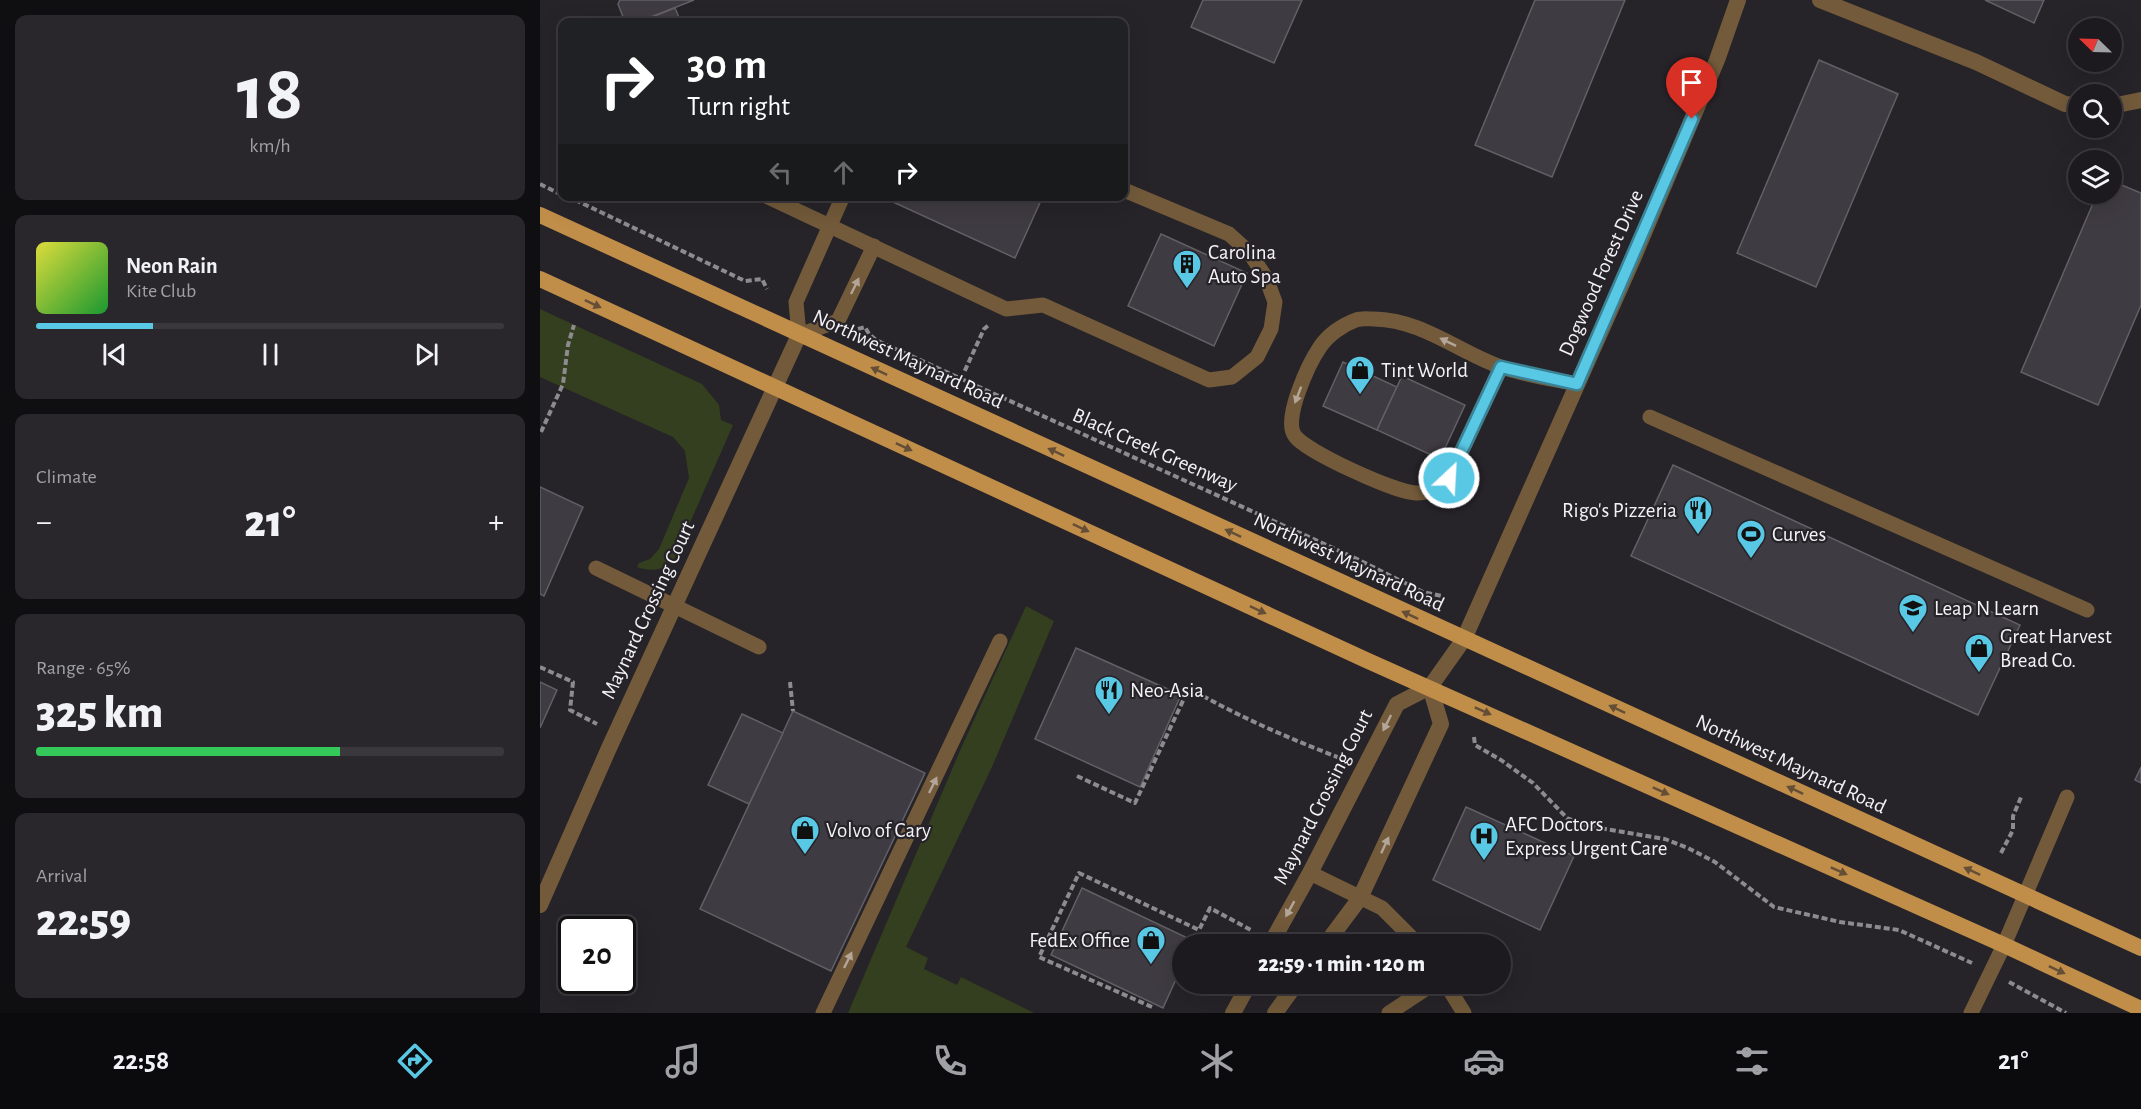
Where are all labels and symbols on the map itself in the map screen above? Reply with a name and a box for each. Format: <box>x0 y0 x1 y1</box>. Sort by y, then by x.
north arrow <box>2068 18 2122 72</box>
pin <box>1666 57 1717 119</box>
street label: Dogwood Forest Drive <box>1555 187 1647 359</box>
place label: Carolina Auto Spa <box>1208 242 1281 287</box>
building icon: Carolina Auto Spa <box>1171 248 1203 290</box>
one-way arrow <box>850 278 859 295</box>
one-way arrow <box>585 299 603 309</box>
street label: Northwest Maynard Road <box>810 306 1007 412</box>
one-way arrow <box>1440 337 1457 346</box>
shop icon: Tint World <box>1344 354 1376 396</box>
place label: Tint World <box>1381 360 1468 381</box>
one-way arrow <box>869 366 887 376</box>
one-way arrow <box>1292 386 1302 404</box>
street label: Black Creek Greenway <box>1069 404 1241 496</box>
one-way arrow <box>895 442 913 452</box>
position arrow <box>1417 446 1481 510</box>
one-way arrow <box>1047 448 1064 457</box>
restaurant icon: Rigo's Pizzeria <box>1682 494 1714 536</box>
place label: Rigo's Pizzeria <box>1562 500 1677 521</box>
street label: Northwest Maynard Road <box>1251 509 1448 615</box>
street label: Maynard Crossing Court <box>598 518 699 702</box>
sports icon: Curves <box>1735 518 1767 560</box>
one-way arrow <box>1072 524 1089 533</box>
place label: Curves <box>1772 524 1826 545</box>
one-way arrow <box>1225 529 1242 538</box>
school or university icon: Leap N Learn <box>1897 592 1929 634</box>
place label: Leap N Learn <box>1934 598 2039 619</box>
one-way arrow <box>1249 605 1267 615</box>
one-way arrow <box>1402 610 1419 619</box>
place label: Great Harvest Bread Co. <box>2000 626 2112 671</box>
shop icon: Great Harvest Bread Co. <box>1963 632 1995 674</box>
restaurant icon: Neo-Asia <box>1093 674 1125 716</box>
place label: Neo-Asia <box>1130 680 1204 701</box>
one-way arrow <box>1609 704 1626 713</box>
street label: Maynard Crossing Court <box>1270 706 1376 888</box>
one-way arrow <box>1474 707 1492 716</box>
street label: Northwest Maynard Road <box>1693 711 1890 817</box>
one-way arrow <box>1382 715 1392 732</box>
one-way arrow <box>928 776 937 793</box>
one-way arrow <box>1785 785 1803 795</box>
one-way arrow <box>1652 786 1670 796</box>
shop icon: Volvo of Cary <box>789 814 821 856</box>
place label: AFC Doctors Express Urgent Care <box>1505 814 1667 859</box>
place label: Volvo of Cary <box>826 820 931 841</box>
hospital icon: AFC Doctors Express Urgent Care <box>1468 820 1500 862</box>
one-way arrow <box>1380 836 1390 854</box>
one-way arrow <box>1830 866 1848 876</box>
one-way arrow <box>1963 866 1981 876</box>
one-way arrow <box>1285 901 1295 918</box>
speed limit sign: 20 <box>558 916 636 994</box>
shop icon: FedEx Office <box>1135 924 1167 966</box>
place label: FedEx Office <box>1029 930 1130 951</box>
one-way arrow <box>844 952 853 969</box>
one-way arrow <box>2048 965 2065 974</box>

